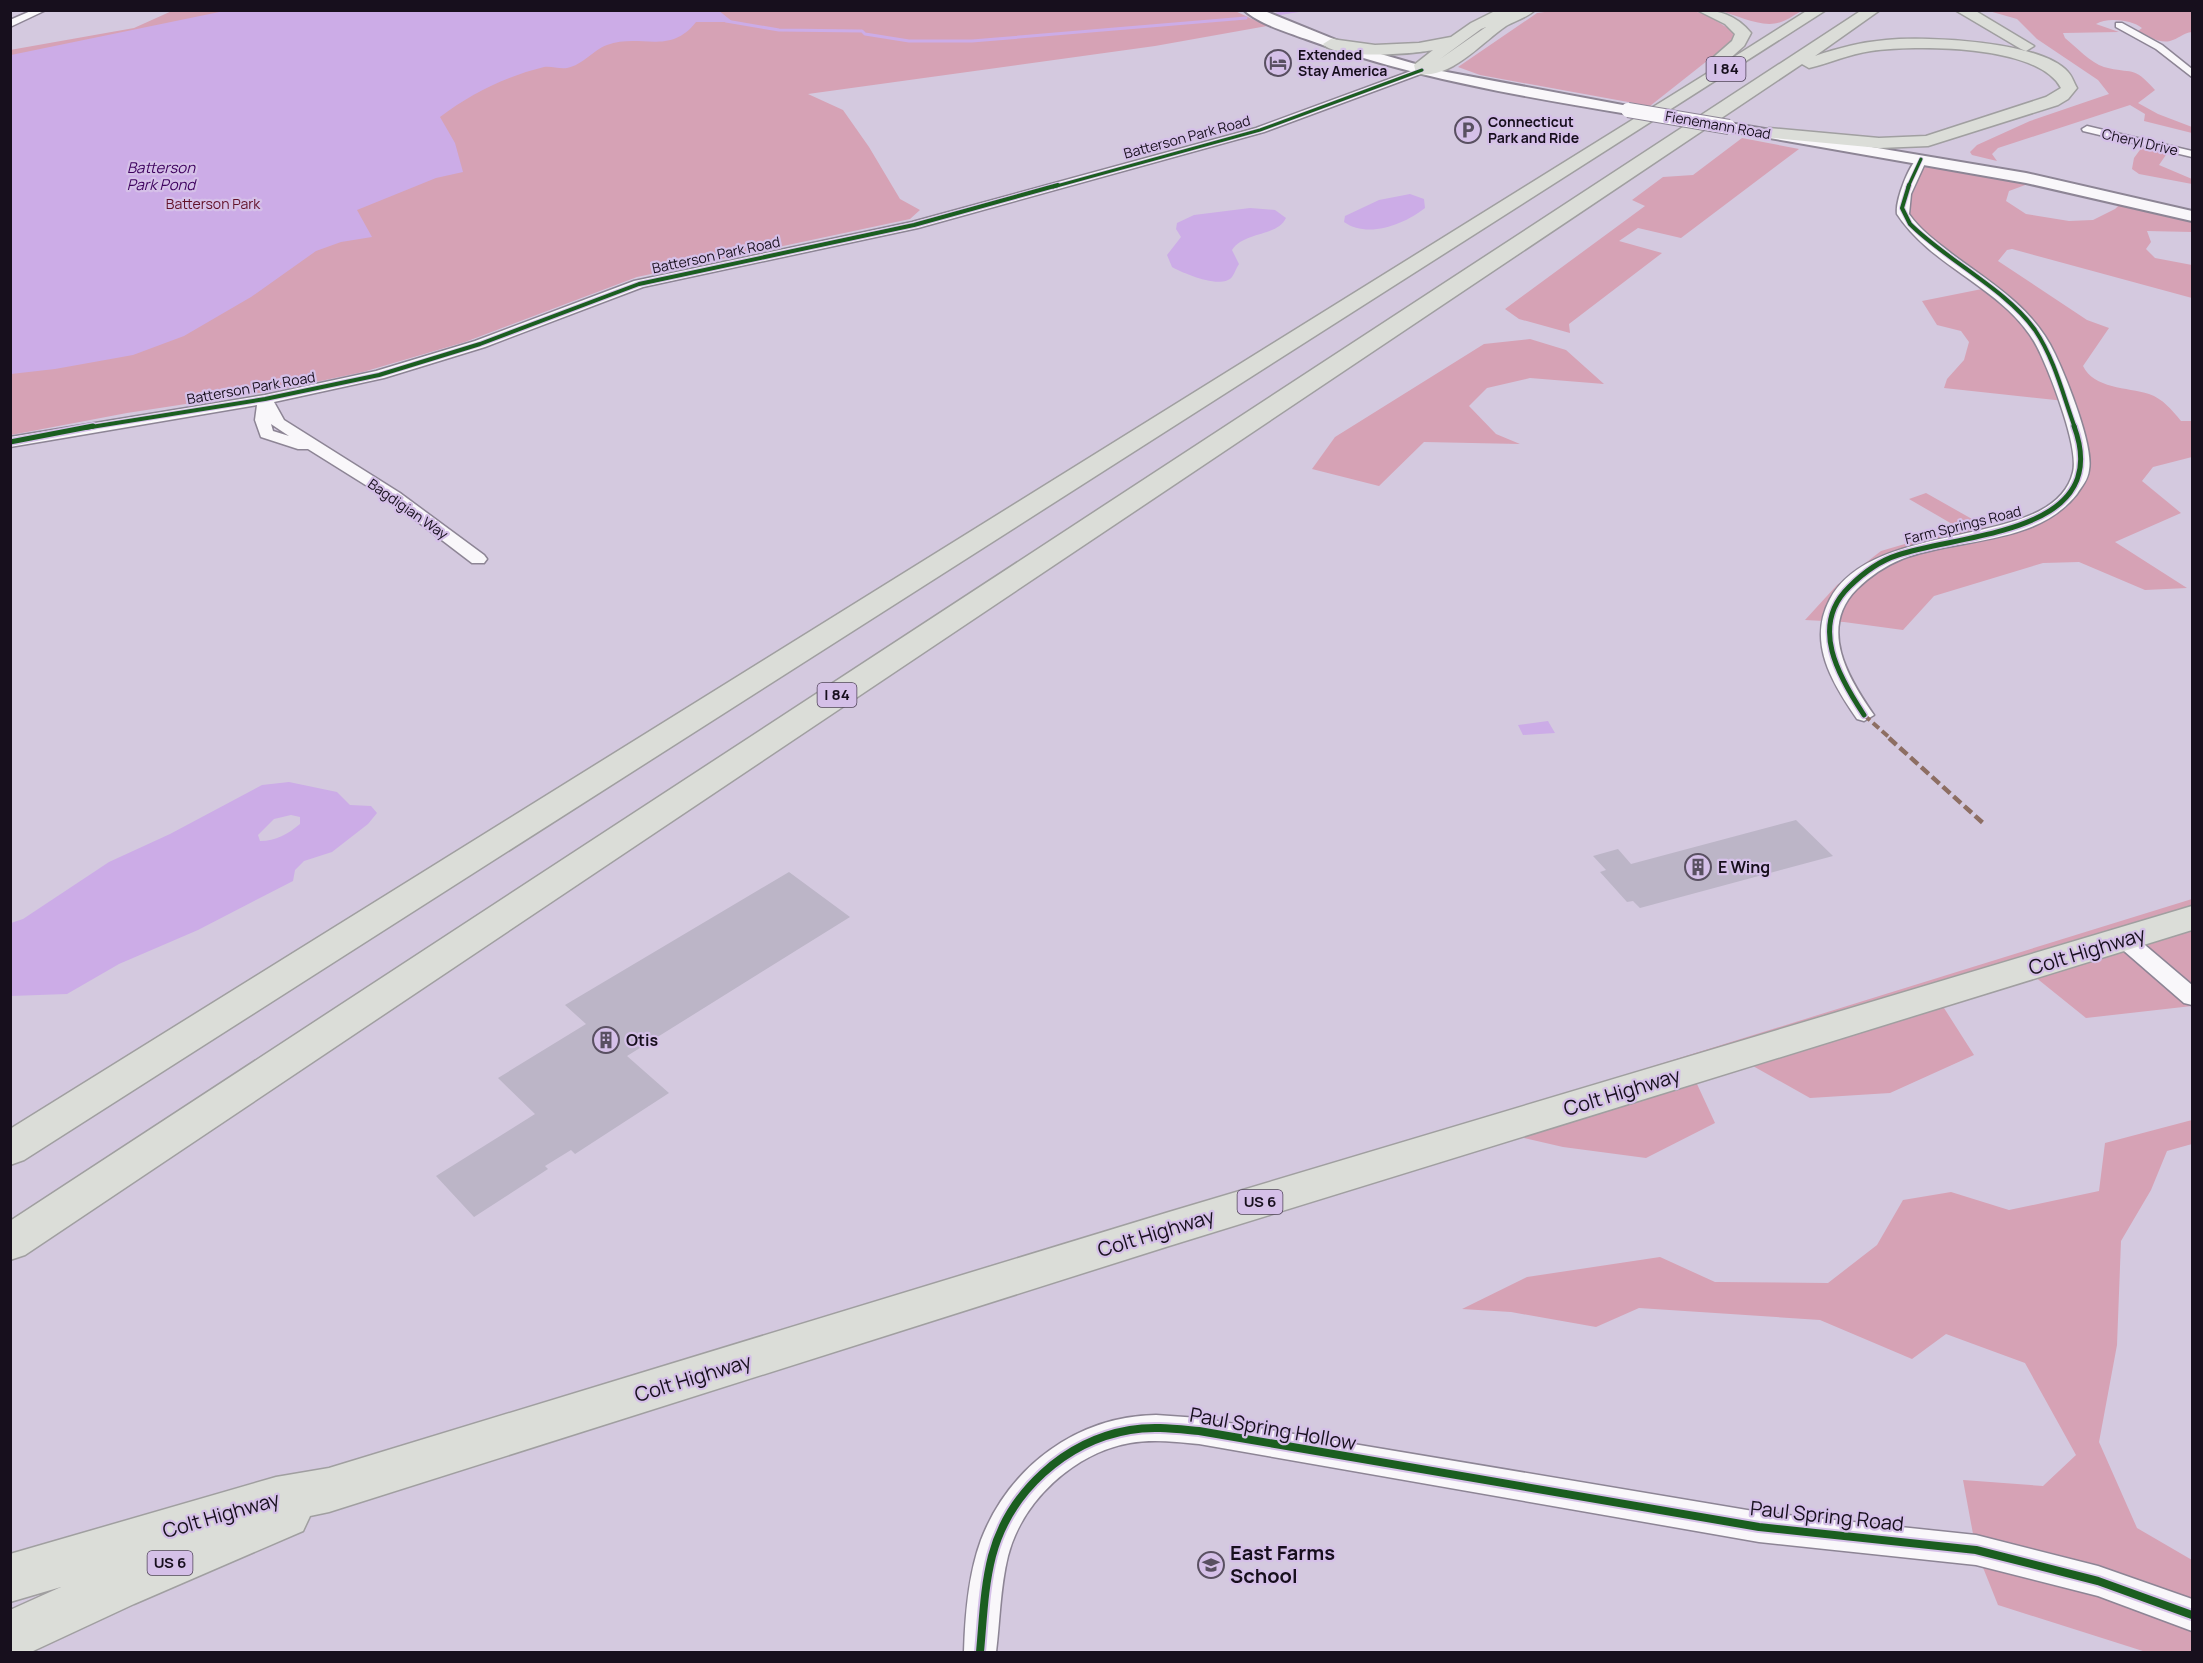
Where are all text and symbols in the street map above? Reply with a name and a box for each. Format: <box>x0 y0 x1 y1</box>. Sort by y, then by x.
place label: Extended Stay America <box>1298 45 1387 80</box>
hotel icon: Extended Stay America <box>1263 48 1293 78</box>
road number: I 84 <box>1706 57 1746 81</box>
street label: Fienemann Road <box>1664 106 1772 143</box>
street label: Batterson Park Road <box>1121 110 1252 163</box>
place label: Connecticut Park and Ride <box>1488 112 1579 147</box>
parking icon: Connecticut Park and Ride <box>1453 115 1483 145</box>
street label: Cheryl Drive <box>2100 124 2180 160</box>
water label: Batterson Park Pond <box>127 157 197 195</box>
park label: Batterson Park <box>166 194 261 213</box>
street label: Batterson Park Road <box>650 232 782 277</box>
street label: Batterson Park Road <box>185 367 317 408</box>
street label: Bagdigian Way <box>364 474 453 544</box>
street label: Farm Springs Road <box>1903 501 2023 548</box>
road number: I 84 <box>818 683 856 707</box>
building icon: E Wing <box>1683 852 1713 882</box>
place label: E Wing <box>1718 856 1770 878</box>
street label: Colt Highway <box>2025 920 2149 981</box>
building icon: Otis <box>591 1025 621 1055</box>
place label: Otis <box>626 1029 658 1051</box>
street label: Colt Highway <box>1560 1061 1684 1122</box>
road number: US 6 <box>1238 1190 1282 1214</box>
street label: Colt Highway <box>1094 1202 1218 1263</box>
street label: Colt Highway <box>631 1347 755 1408</box>
street label: Paul Spring Hollow <box>1188 1401 1358 1456</box>
street label: Colt Highway <box>159 1485 283 1544</box>
street label: Paul Spring Road <box>1749 1494 1905 1537</box>
place label: East Farms School <box>1230 1539 1335 1589</box>
school or university icon: East Farms School <box>1196 1550 1226 1580</box>
road number: US 6 <box>148 1551 192 1575</box>

